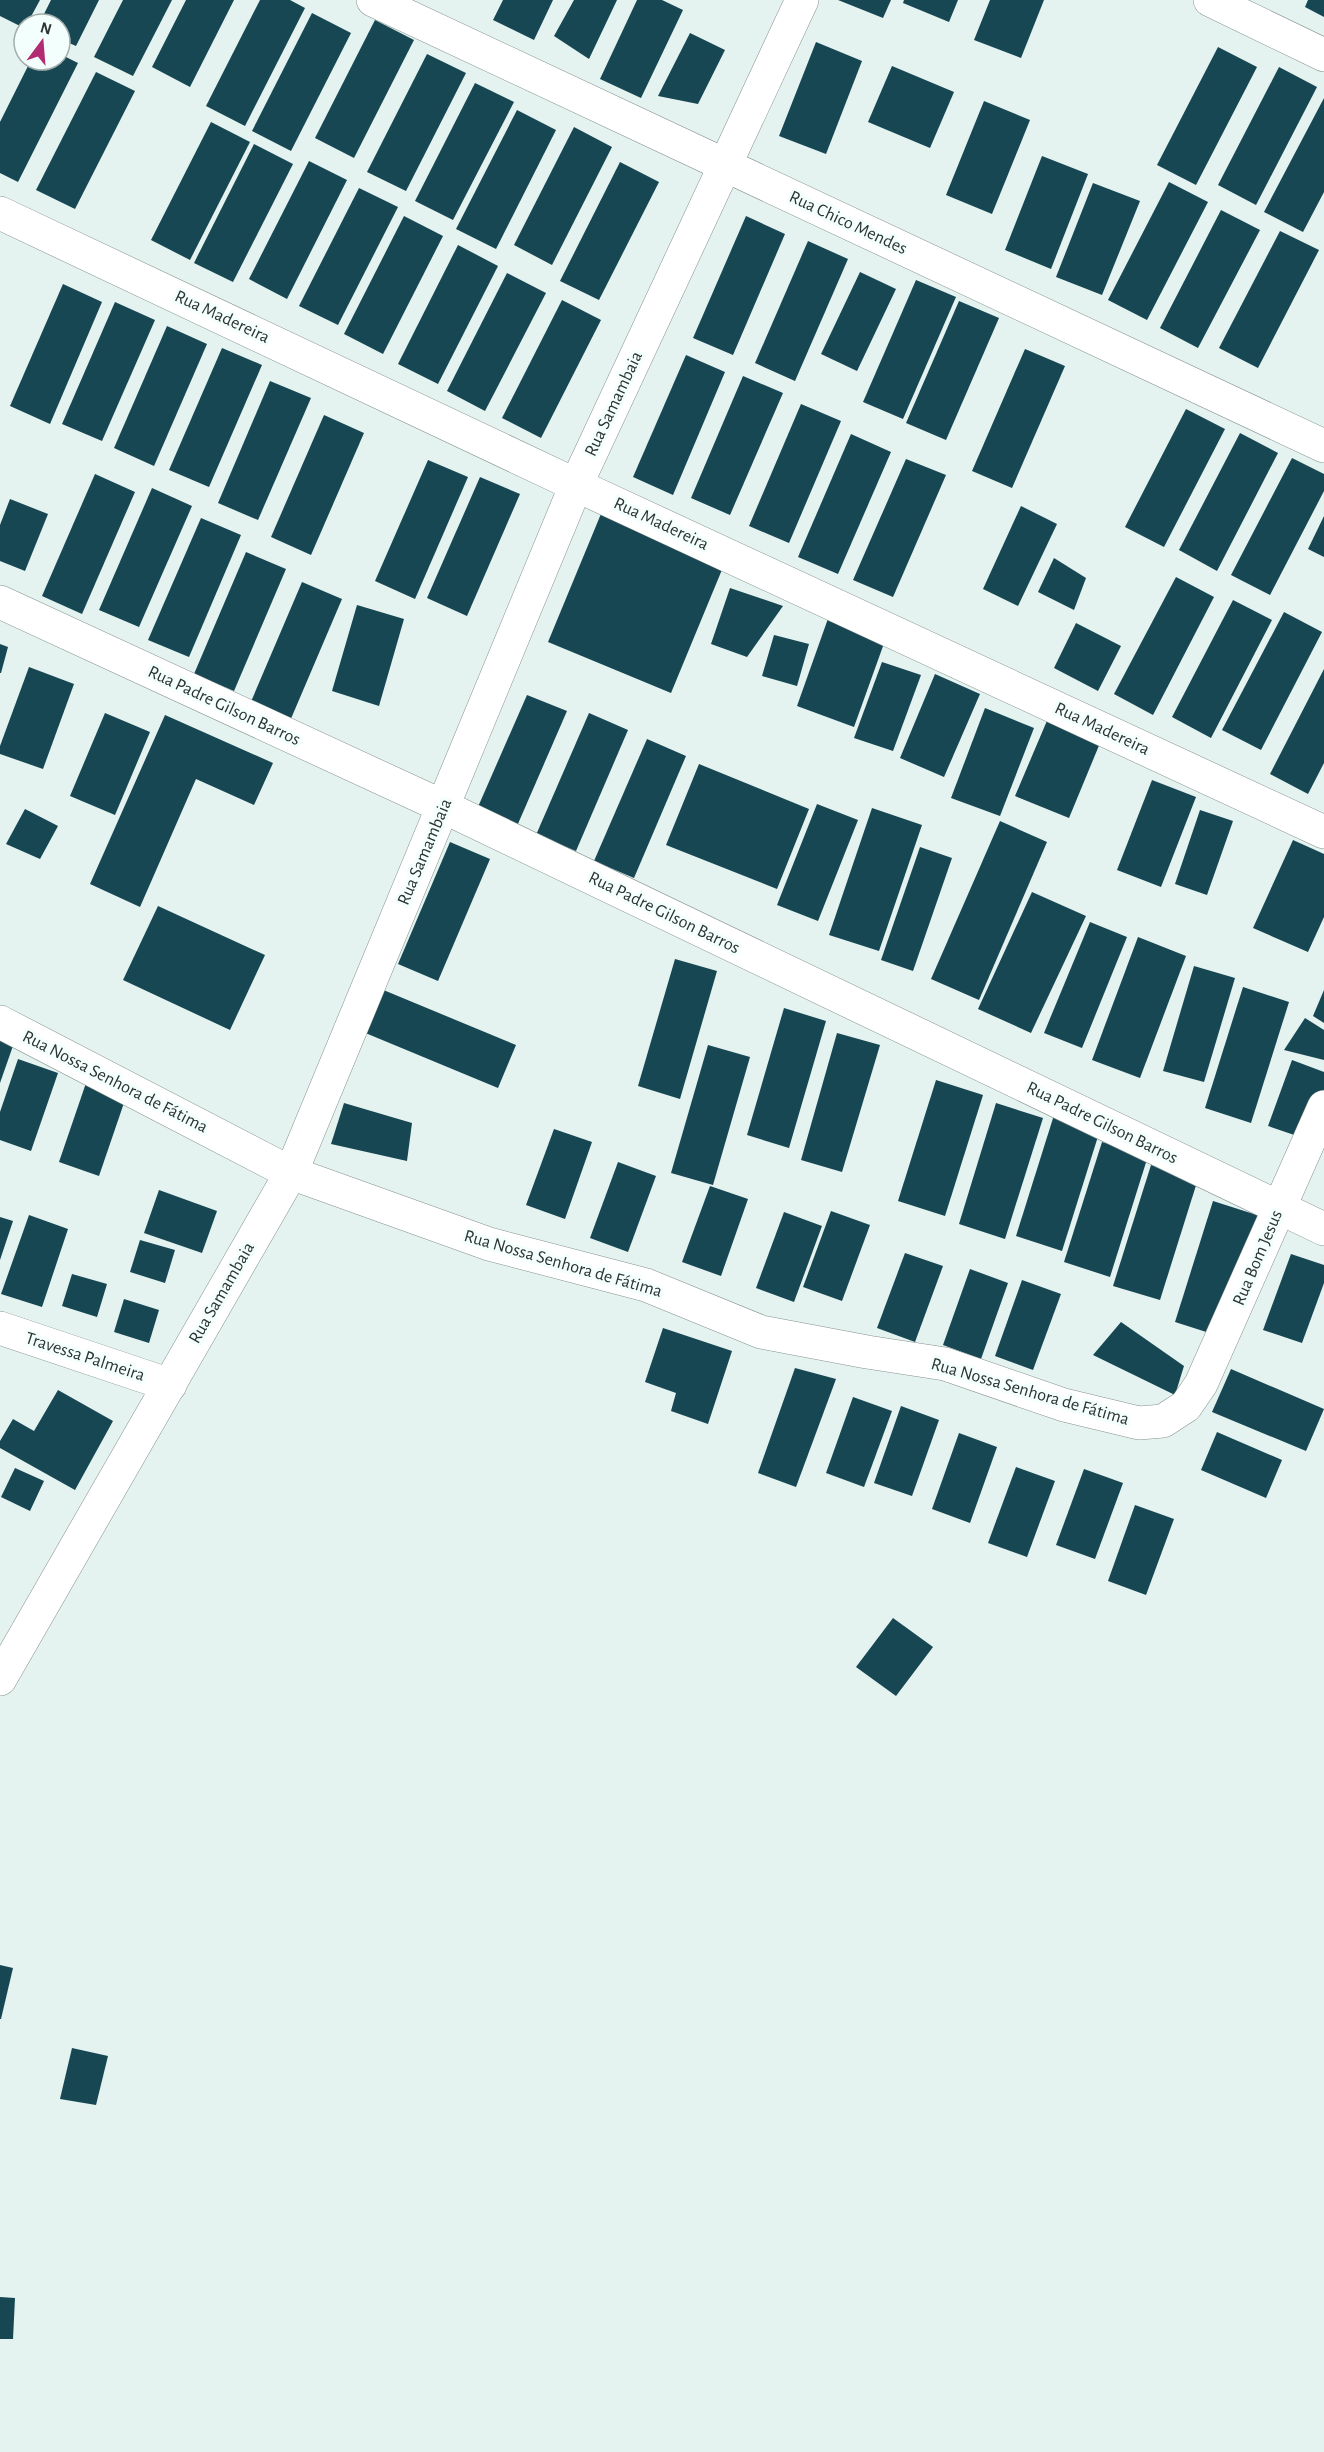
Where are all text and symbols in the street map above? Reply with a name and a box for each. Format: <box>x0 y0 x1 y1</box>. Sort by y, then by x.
north arrow <box>12 12 72 72</box>
text: N <box>38 19 53 38</box>
street label: Rua Chico Mendes <box>786 188 910 258</box>
street label: Rua Madereira <box>172 287 272 347</box>
street label: Rua Samambaia <box>582 349 646 459</box>
street label: Rua Madereira <box>611 494 711 554</box>
street label: Rua Padre Gilson Barros <box>145 663 303 749</box>
street label: Rua Madereira <box>1052 699 1152 759</box>
street label: Rua Samambaia <box>395 796 455 908</box>
street label: Rua Padre Gilson Barros <box>586 869 742 957</box>
street label: Rua Nossa Senhora de Fátima <box>20 1027 210 1137</box>
street label: Rua Padre Gilson Barros <box>1024 1079 1180 1167</box>
street label: Rua Bom Jesus <box>1230 1208 1286 1308</box>
street label: Rua Nossa Senhora de Fátima <box>462 1227 664 1301</box>
street label: Rua Samambaia <box>186 1239 258 1347</box>
street label: Travessa Palmeira <box>23 1329 147 1385</box>
street label: Rua Nossa Senhora de Fátima <box>929 1355 1131 1429</box>

